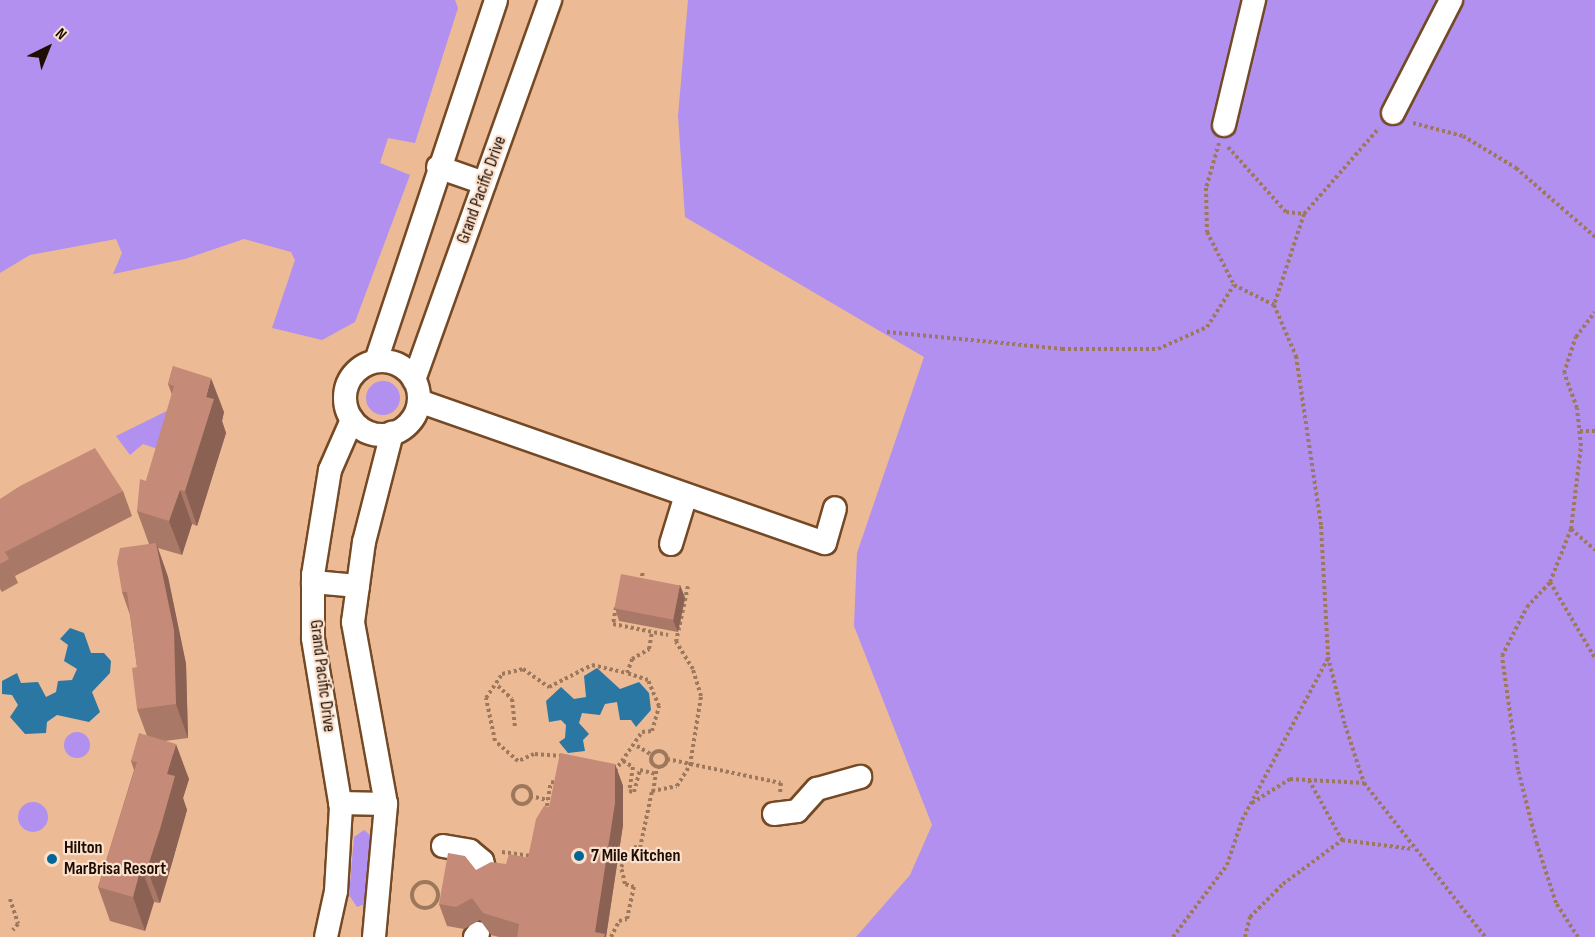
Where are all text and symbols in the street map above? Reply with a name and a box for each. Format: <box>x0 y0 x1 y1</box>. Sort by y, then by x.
north arrow <box>18 18 78 78</box>
text: N <box>51 25 70 44</box>
street label: Grand Pacific Drive <box>453 133 511 247</box>
street label: Grand Pacific Drive <box>304 619 340 733</box>
place label: Hilton MarBrisa Resort <box>64 838 166 880</box>
place label: 7 Mile Kitchen <box>591 845 681 867</box>
marker: 7 Mile Kitchen <box>572 849 586 863</box>
marker: Hilton MarBrisa Resort <box>45 852 59 866</box>

